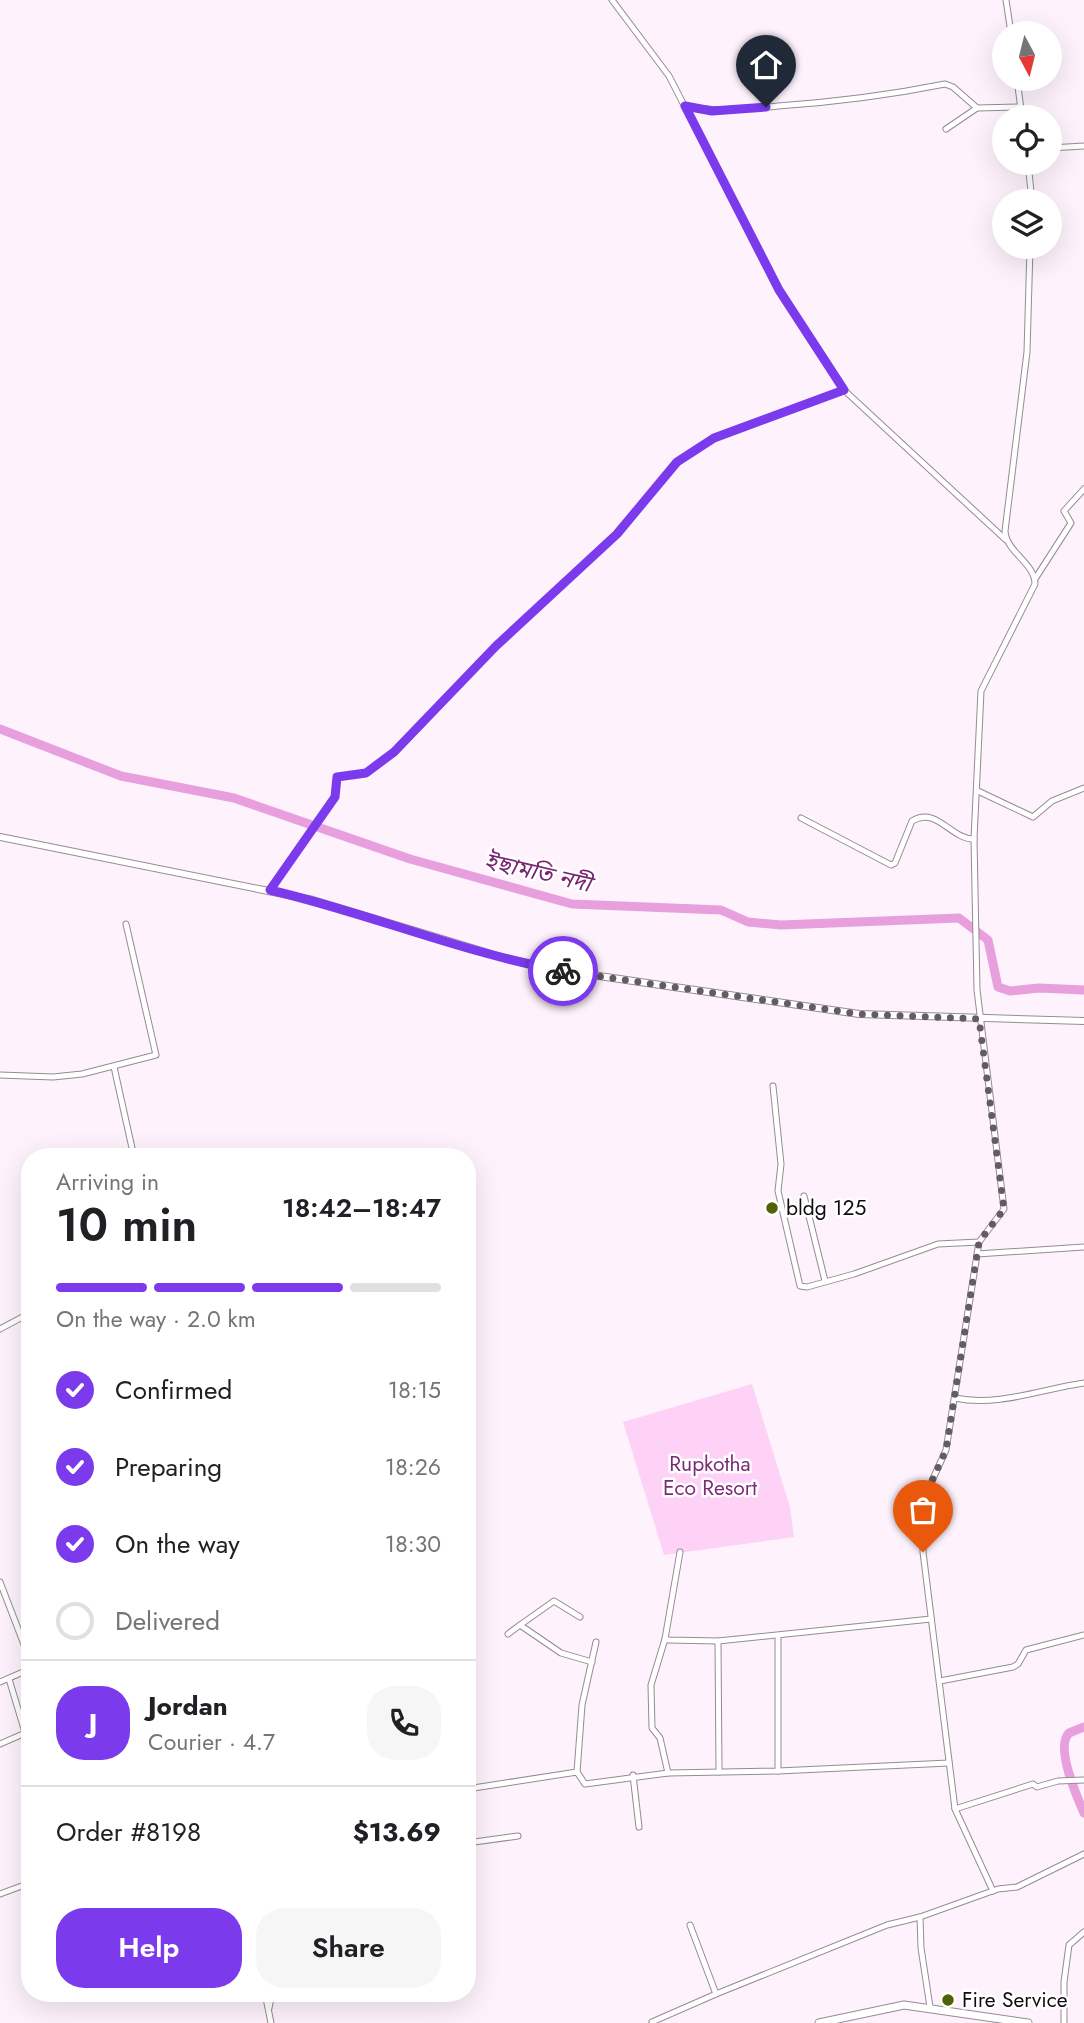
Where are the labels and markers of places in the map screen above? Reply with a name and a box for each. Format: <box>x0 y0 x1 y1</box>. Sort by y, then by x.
pin <box>736 35 796 107</box>
place label: bldg 125 <box>786 1193 866 1223</box>
marker: bldg 125 <box>764 1200 780 1216</box>
pin <box>893 1480 953 1552</box>
place label: Fire Service <box>962 1985 1068 2015</box>
marker: Fire Service <box>940 1992 956 2008</box>

